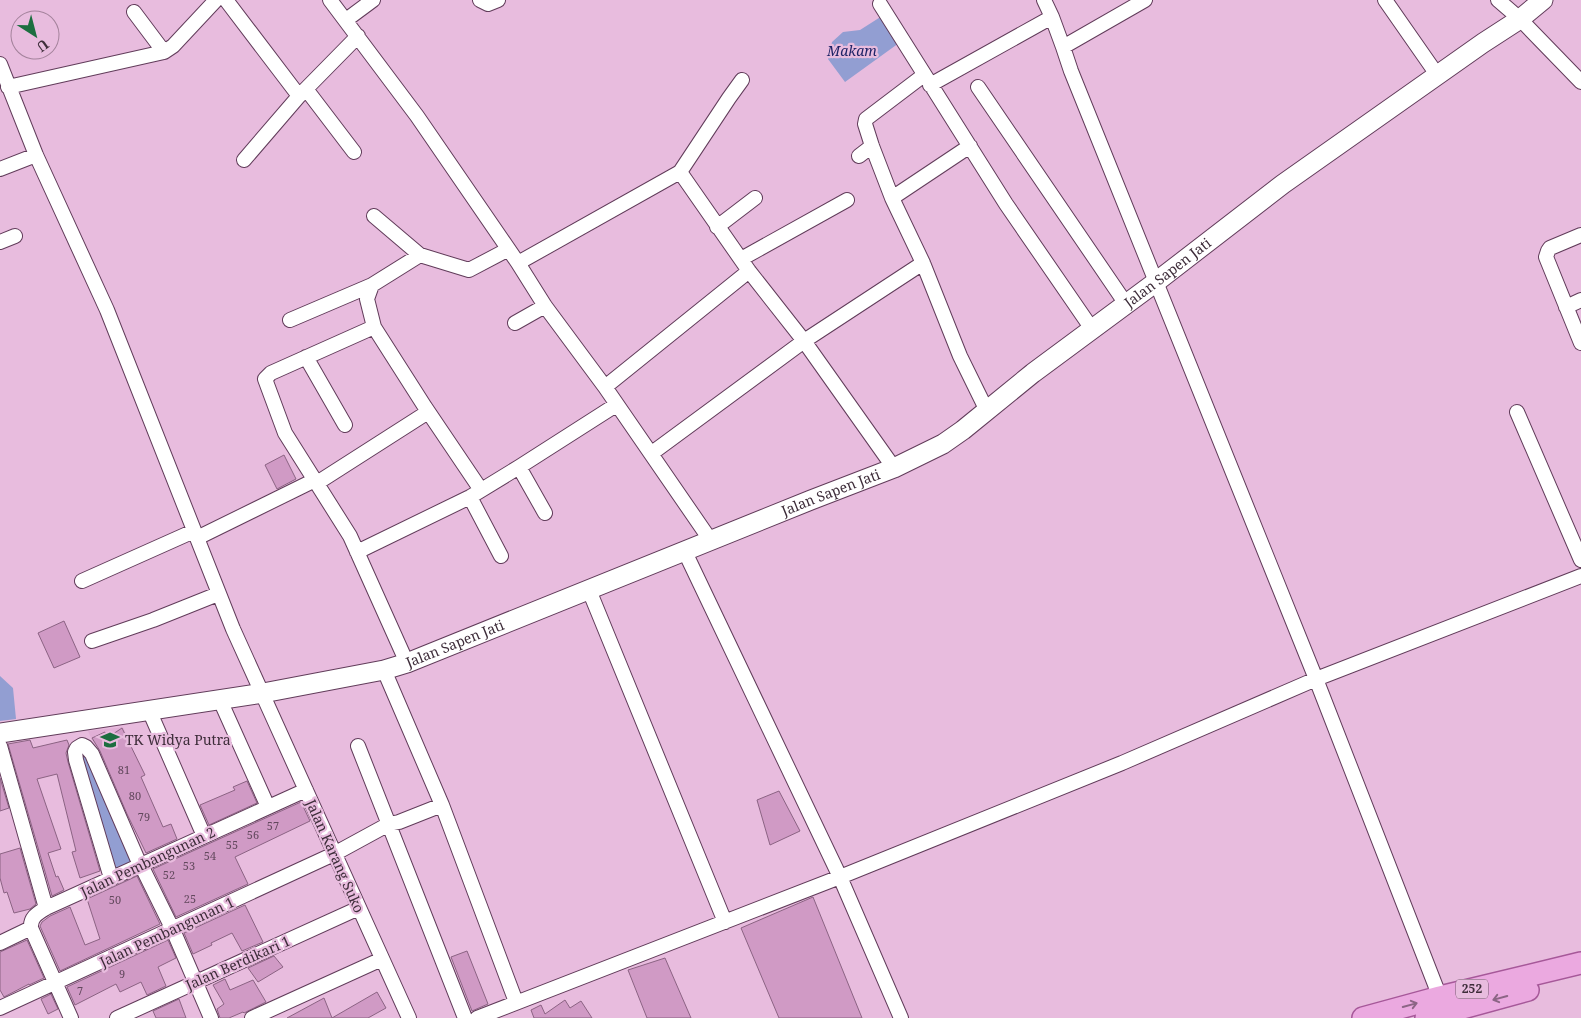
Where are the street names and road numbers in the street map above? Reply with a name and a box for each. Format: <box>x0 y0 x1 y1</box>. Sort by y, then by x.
street label: Jalan Sapen Jati <box>1119 233 1215 312</box>
street label: Jalan Sapen Jati <box>778 464 883 520</box>
street label: Jalan Sapen Jati <box>402 615 507 672</box>
street label: Jalan Karang Suko <box>301 795 369 916</box>
street label: Jalan Pembangunan 2 <box>77 822 218 901</box>
street label: Jalan Pembangunan 1 <box>96 892 237 971</box>
street label: Jalan Berdikari 1 <box>182 931 293 995</box>
road number: 252 <box>1456 980 1488 999</box>

